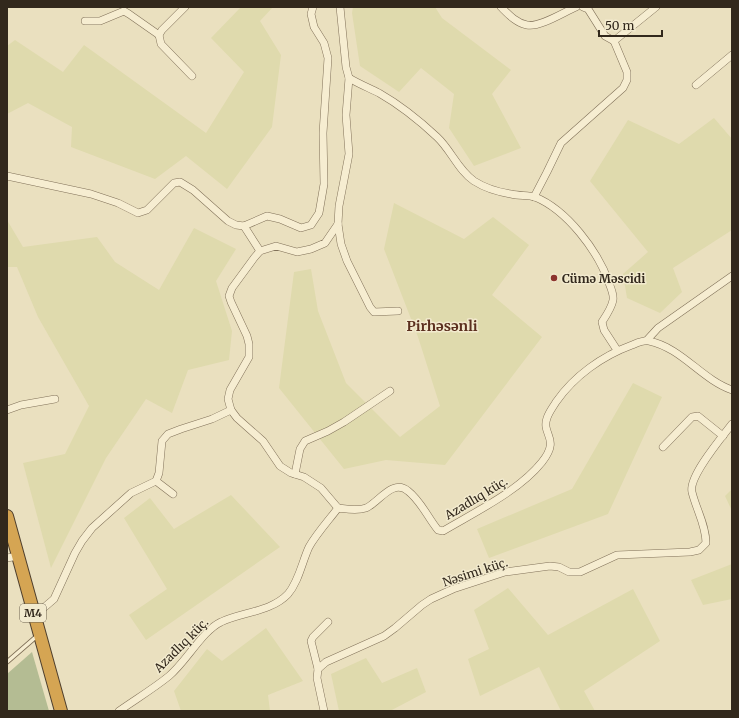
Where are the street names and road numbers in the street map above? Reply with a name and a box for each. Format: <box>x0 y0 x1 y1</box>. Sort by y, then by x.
street label: Azadlıq küç. <box>441 473 510 523</box>
street label: Nəsimi küç. <box>440 554 510 590</box>
road number: M4 <box>20 604 46 622</box>
street label: Azadlıq küç. <box>150 615 211 676</box>

